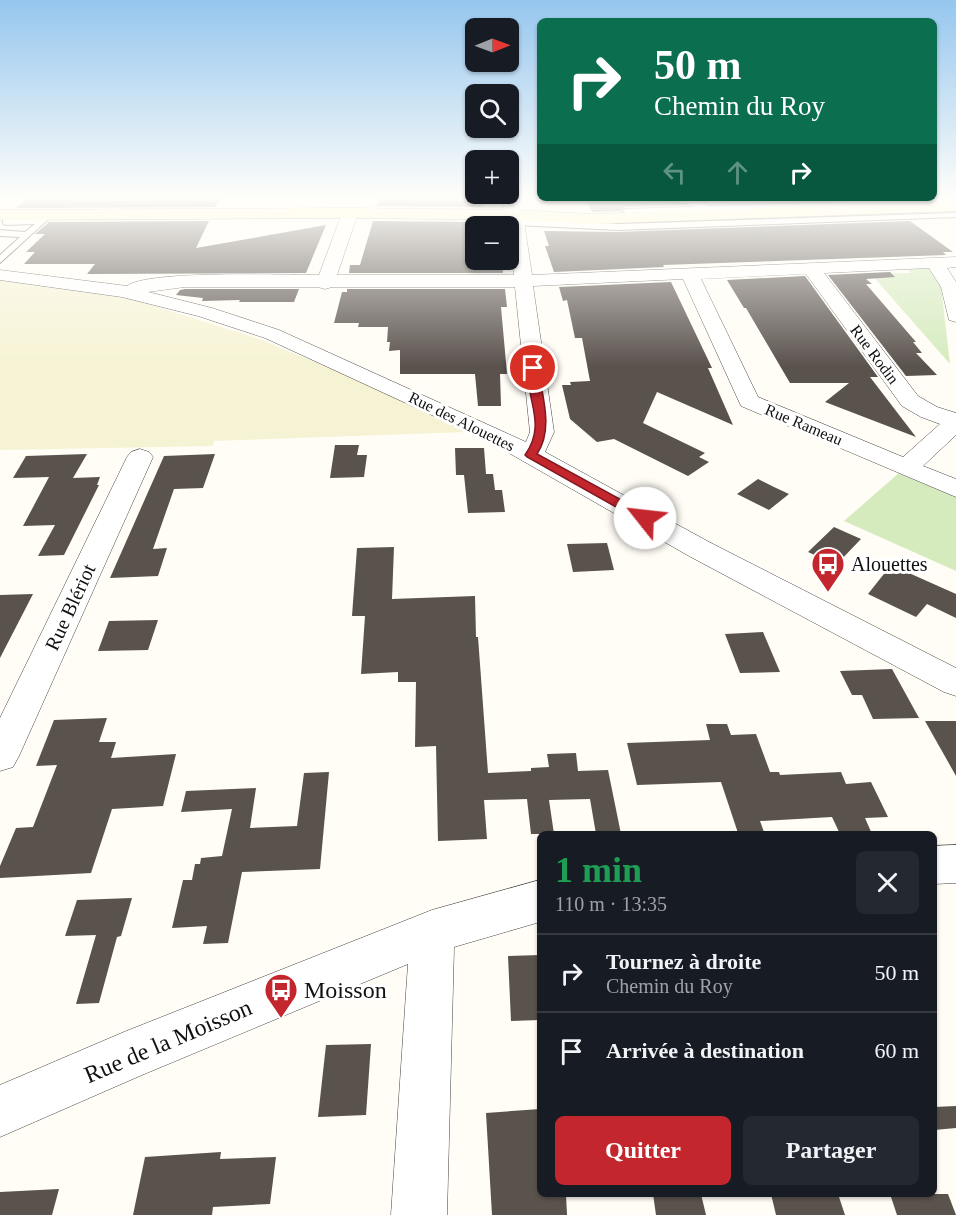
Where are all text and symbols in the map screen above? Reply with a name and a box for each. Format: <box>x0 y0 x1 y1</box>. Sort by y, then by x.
north arrow <box>465 18 519 72</box>
map controls <box>465 18 519 270</box>
icon: right <box>555 42 633 120</box>
text: 50 m <box>654 42 742 88</box>
button: search <box>465 84 519 138</box>
text: Chemin du Roy <box>654 91 825 121</box>
button: + <box>465 150 519 204</box>
icon: left <box>658 156 691 189</box>
icon: ahead <box>721 156 754 189</box>
icon: right <box>784 156 817 189</box>
button: − <box>465 216 519 270</box>
street label: Rue Rodin <box>847 322 902 387</box>
pin <box>507 342 558 393</box>
icon: arrive <box>516 351 549 384</box>
street label: Rue des Alouettes <box>406 388 517 454</box>
street label: Rue Rameau <box>763 401 845 448</box>
position arrow <box>613 486 677 550</box>
bus stop icon: Alouettes <box>810 546 846 593</box>
place label: Alouettes <box>851 553 928 575</box>
street label: Rue Blériot <box>40 560 100 654</box>
text: 1 min <box>555 850 642 890</box>
button: close <box>856 851 919 914</box>
text: 110 m · 13:35 <box>555 893 667 915</box>
text: Tournez à droite <box>606 949 761 974</box>
icon: right <box>555 957 588 990</box>
text: 50 m <box>874 960 919 985</box>
bus stop icon: Moisson <box>263 972 299 1019</box>
text: Chemin du Roy <box>606 975 733 997</box>
place label: Moisson <box>304 977 387 1003</box>
street label: Rue de la Moisson <box>80 994 256 1088</box>
icon: arrive <box>555 1035 588 1068</box>
text: Arrivée à destination <box>606 1038 804 1063</box>
text: 60 m <box>874 1038 919 1063</box>
button: Quitter <box>555 1116 731 1185</box>
button: Partager <box>743 1116 919 1185</box>

